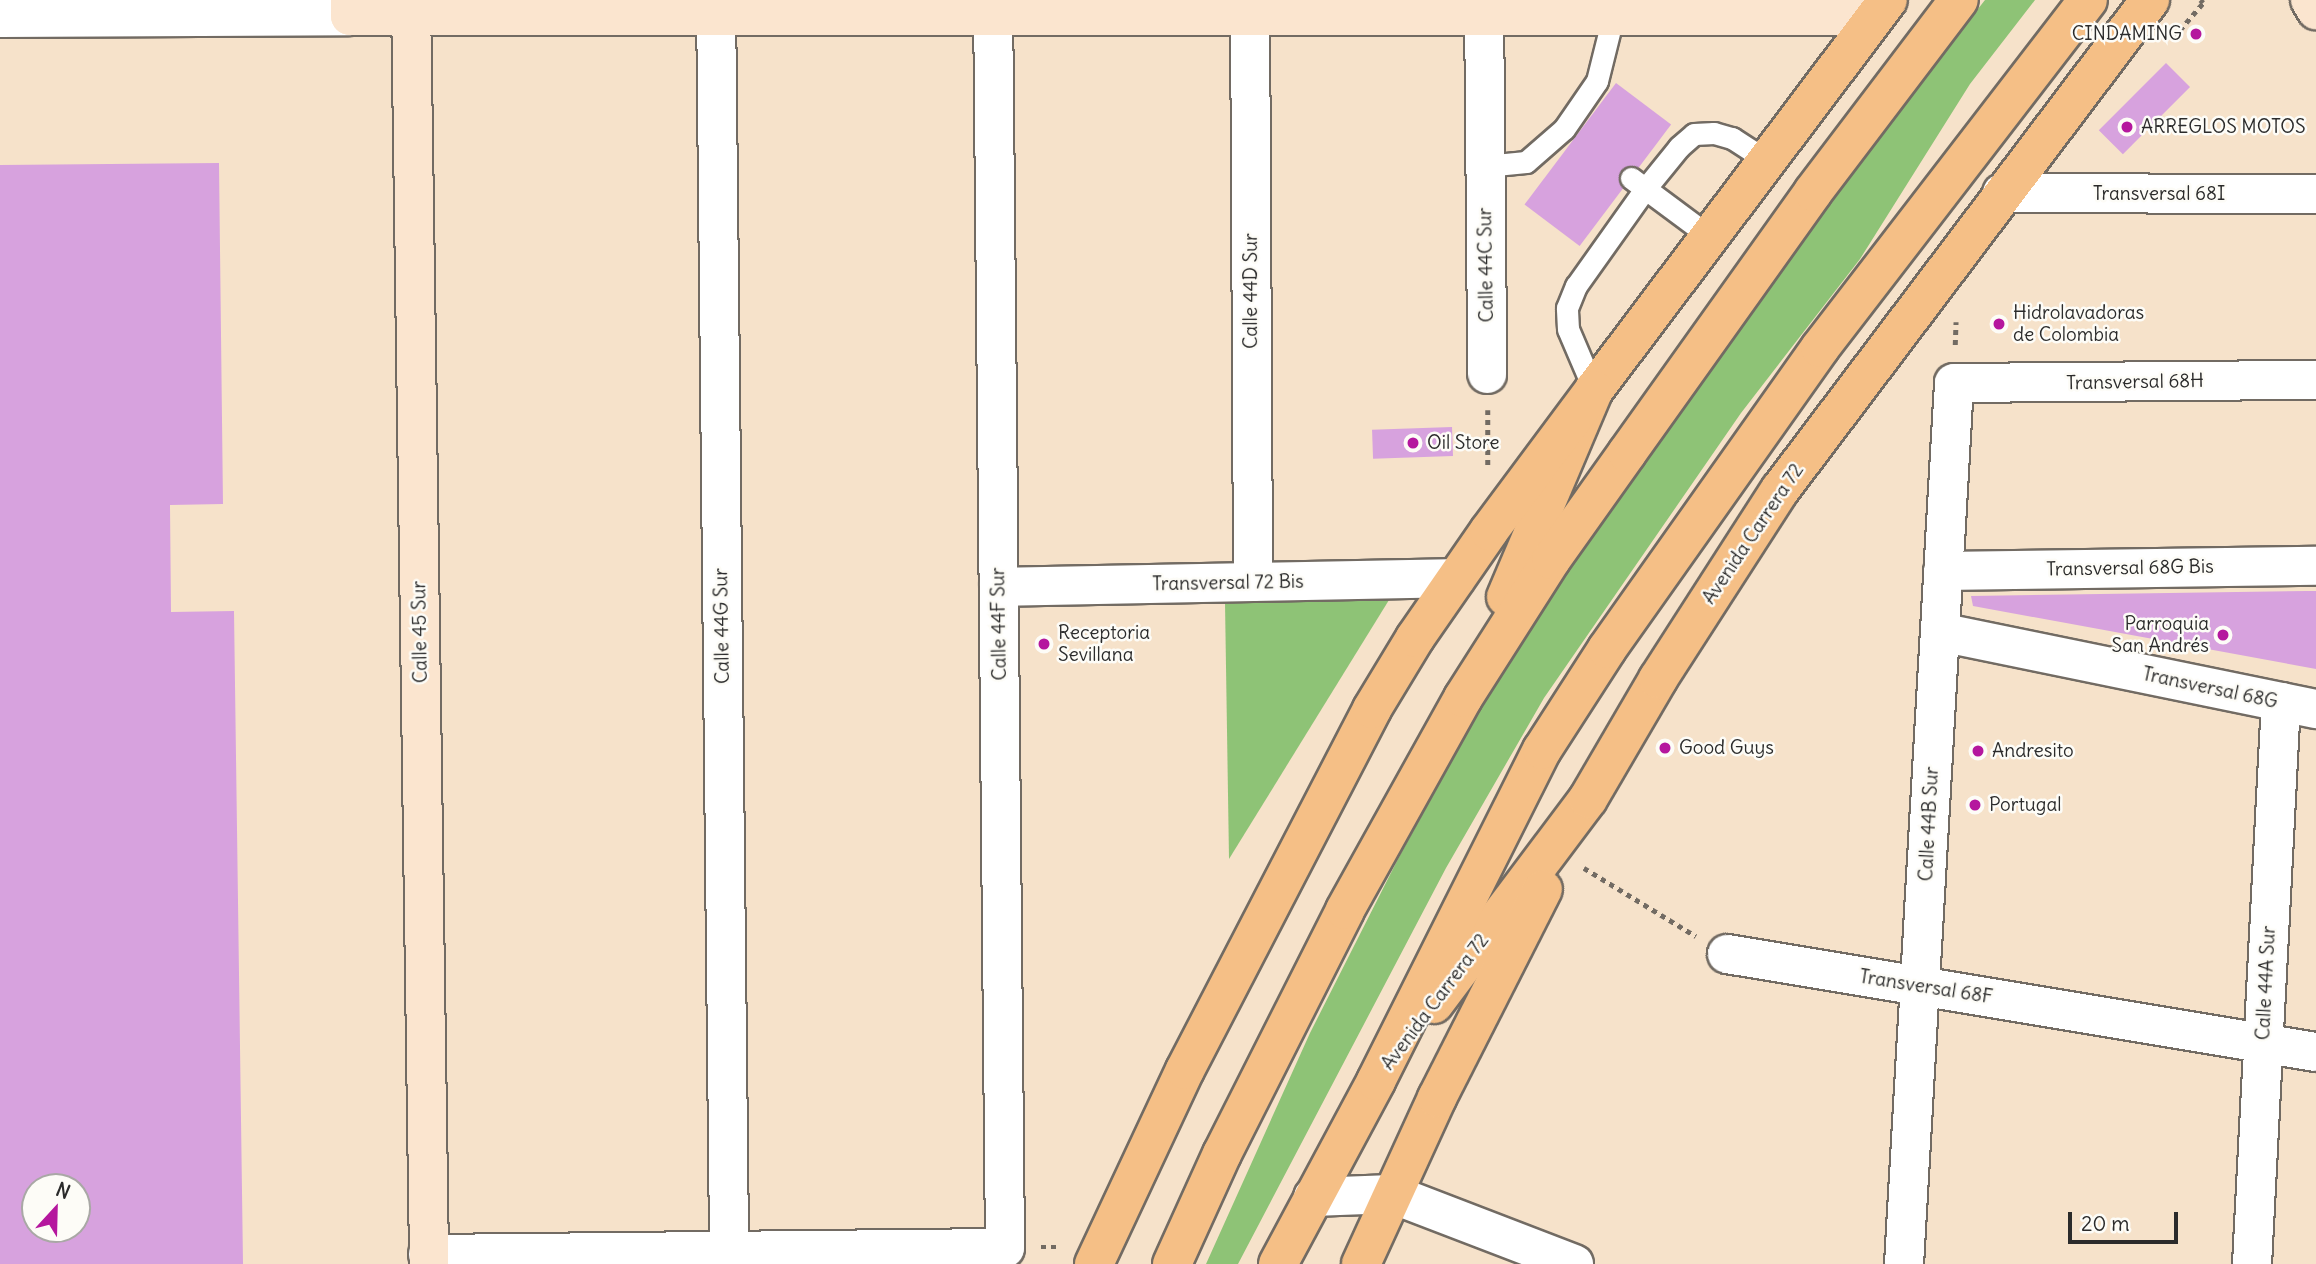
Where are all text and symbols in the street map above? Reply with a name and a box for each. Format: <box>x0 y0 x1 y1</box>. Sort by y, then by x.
place label: CINDAMING <box>2072 23 2182 45</box>
marker: CINDAMING <box>2188 26 2204 42</box>
place label: ARREGLOS MOTOS <box>2141 116 2306 138</box>
marker: ARREGLOS MOTOS <box>2119 119 2135 135</box>
street label: Transversal 68I <box>2093 183 2225 205</box>
street label: Calle 44C Sur <box>1474 207 1498 323</box>
street label: Calle 44D Sur <box>1240 233 1262 349</box>
place label: Hidrolavadoras de Colombia <box>2013 302 2144 346</box>
marker: Hidrolavadoras de Colombia <box>1991 316 2007 332</box>
street label: Transversal 68H <box>2066 369 2204 395</box>
place label: Oil Store <box>1427 432 1499 454</box>
marker: Oil Store <box>1405 435 1421 451</box>
street label: Avenida Carrera 72 <box>1698 459 1808 609</box>
street label: Transversal 68G Bis <box>2046 555 2214 581</box>
street label: Calle 44F Sur <box>987 567 1011 681</box>
street label: Calle 44G Sur <box>710 568 734 684</box>
street label: Transversal 72 Bis <box>1152 570 1304 596</box>
street label: Calle 45 Sur <box>408 581 432 683</box>
place label: Parroquia San Andrés <box>2112 613 2209 657</box>
place label: Receptoria Sevillana <box>1058 622 1150 666</box>
marker: Parroquia San Andrés <box>2215 627 2231 643</box>
marker: Receptoria Sevillana <box>1036 636 1052 652</box>
street label: Transversal 68G <box>2140 663 2280 713</box>
place label: Good Guys <box>1679 737 1774 759</box>
marker: Good Guys <box>1657 740 1673 756</box>
place label: Andresito <box>1992 740 2074 762</box>
marker: Andresito <box>1970 743 1986 759</box>
street label: Calle 44B Sur <box>1915 766 1943 882</box>
place label: Portugal <box>1989 794 2062 816</box>
marker: Portugal <box>1967 797 1983 813</box>
street label: Calle 44A Sur <box>2252 925 2280 1041</box>
street label: Avenida Carrera 72 <box>1376 930 1494 1074</box>
street label: Transversal 68F <box>1858 965 1994 1009</box>
north arrow <box>21 1173 91 1243</box>
text: N <box>53 1177 74 1204</box>
scale bar <box>2071 1198 2181 1242</box>
text: 20 m <box>2081 1210 2130 1237</box>

